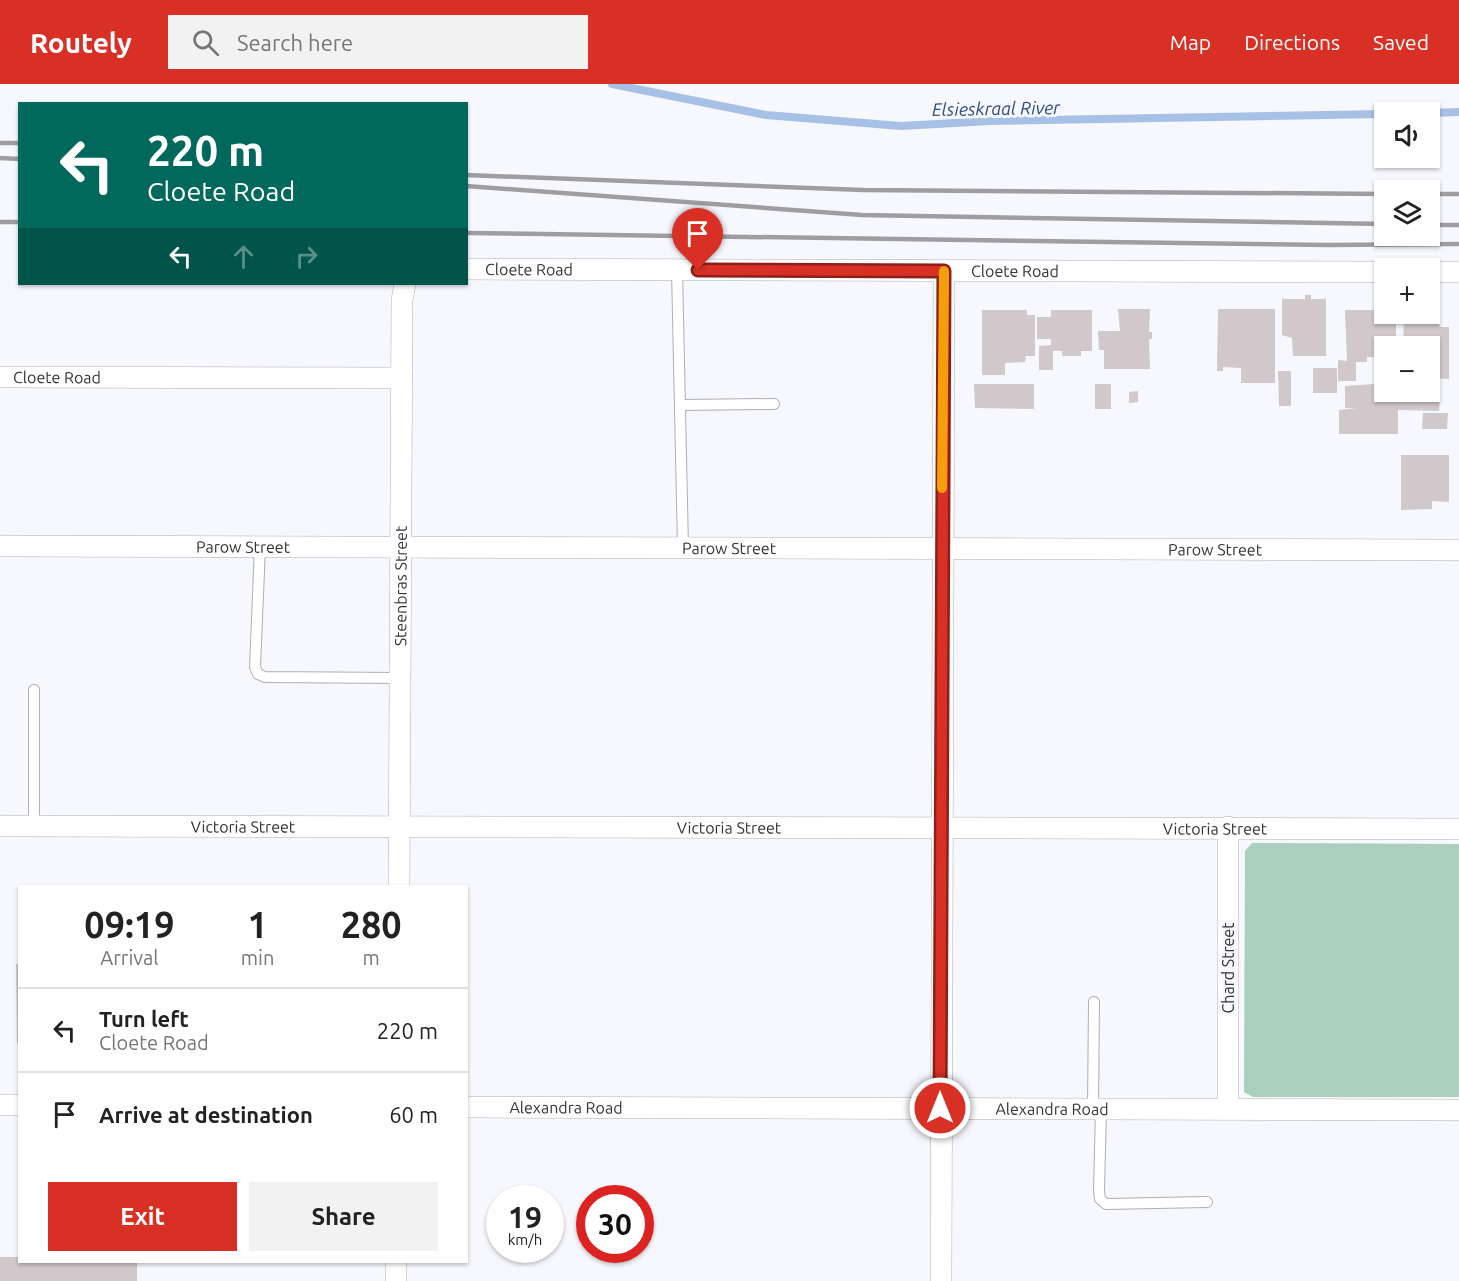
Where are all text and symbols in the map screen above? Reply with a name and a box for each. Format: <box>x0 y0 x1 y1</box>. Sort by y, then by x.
search box <box>168 15 588 69</box>
icon: search <box>189 26 222 59</box>
text: Routely <box>30 27 132 58</box>
text: Search here <box>237 30 353 55</box>
text: Map <box>1170 30 1211 54</box>
text: Directions <box>1244 30 1340 54</box>
text: Saved <box>1373 30 1429 54</box>
water label: Elsieskraal River <box>932 97 1061 119</box>
map controls <box>1374 102 1440 402</box>
button: sound <box>1374 102 1440 168</box>
icon: left <box>48 126 126 204</box>
text: 220 m <box>147 127 264 174</box>
text: Cloete Road <box>147 176 295 206</box>
button: layers <box>1374 180 1440 246</box>
pin <box>672 208 723 270</box>
icon: arrive <box>681 217 714 250</box>
icon: left <box>164 240 197 273</box>
icon: ahead <box>227 240 260 273</box>
icon: right <box>290 240 323 273</box>
button: + <box>1374 258 1440 324</box>
street label: Cloete Road <box>485 260 573 278</box>
street label: Cloete Road <box>971 262 1059 280</box>
button: − <box>1374 336 1440 402</box>
street label: Cloete Road <box>13 368 101 386</box>
street label: Steenbras Street <box>391 525 410 646</box>
street label: Parow Street <box>196 538 291 556</box>
street label: Parow Street <box>682 539 777 557</box>
street label: Parow Street <box>1168 540 1263 558</box>
street label: Victoria Street <box>191 817 296 836</box>
street label: Victoria Street <box>677 818 782 837</box>
street label: Victoria Street <box>1163 819 1268 838</box>
text: 09:19 <box>84 904 174 945</box>
text: 1 <box>247 904 268 945</box>
text: 280 <box>341 904 402 945</box>
street label: Chard Street <box>1219 922 1237 1013</box>
text: Arrival <box>100 946 159 969</box>
text: min <box>241 946 274 969</box>
text: m <box>363 946 380 969</box>
text: Turn left <box>99 1006 189 1031</box>
icon: left <box>48 1014 81 1047</box>
text: 220 m <box>377 1018 438 1043</box>
text: Cloete Road <box>99 1031 209 1054</box>
position arrow <box>908 1076 972 1140</box>
icon: arrive <box>48 1098 81 1131</box>
street label: Alexandra Road <box>509 1098 623 1116</box>
street label: Alexandra Road <box>995 1100 1109 1118</box>
text: Arrive at destination <box>99 1102 313 1127</box>
text: 60 m <box>389 1102 438 1127</box>
button: Exit <box>48 1182 237 1251</box>
button: Share <box>249 1182 438 1251</box>
speed limit sign: 30 <box>576 1185 654 1263</box>
text: 19 <box>508 1200 542 1234</box>
text: km/h <box>508 1231 542 1248</box>

